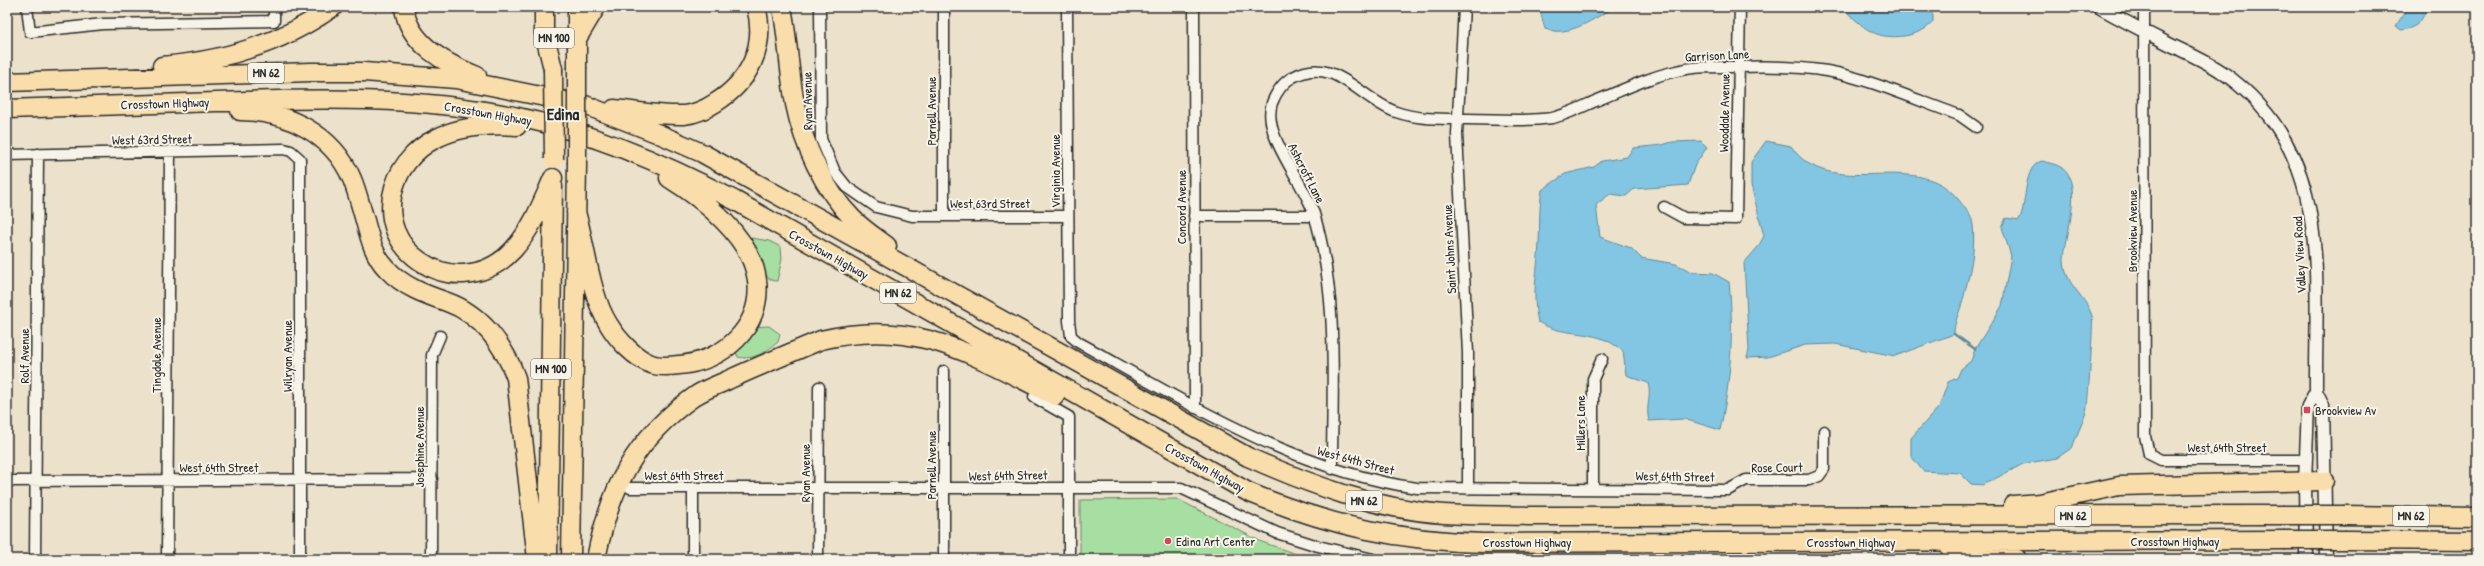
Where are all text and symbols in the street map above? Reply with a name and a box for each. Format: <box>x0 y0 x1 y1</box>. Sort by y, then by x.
road number: MN 100 <box>534 28 574 48</box>
street label: Garrison Lane <box>1684 44 1750 66</box>
road number: MN 62 <box>248 63 284 83</box>
street label: Ryan Avenue <box>797 72 817 130</box>
street label: Wooddale Avenue <box>1714 74 1734 152</box>
street label: Parnell Avenue <box>922 77 940 145</box>
street label: Crosstown Highway <box>120 92 210 114</box>
street label: Crosstown Highway <box>443 96 534 130</box>
district label: Edina <box>547 102 579 125</box>
street label: West 63rd Street <box>112 129 193 149</box>
street label: Virginia Avenue <box>1046 134 1064 208</box>
street label: Ashcroft Lane <box>1284 140 1330 206</box>
street label: Concord Avenue <box>1172 170 1190 244</box>
street label: Brookview Avenue <box>2123 190 2141 272</box>
street label: West 63rd Street <box>950 194 1031 212</box>
street label: Saint Johns Avenue <box>1438 204 1460 294</box>
street label: Valley View Road <box>2288 216 2310 294</box>
street label: Crosstown Highway <box>786 225 873 284</box>
road number: MN 62 <box>880 283 916 303</box>
street label: Tingdale Avenue <box>147 317 165 393</box>
street label: Wilryan Avenue <box>278 320 296 392</box>
street label: Rolf Avenue <box>15 328 33 384</box>
road number: MN 100 <box>531 359 571 379</box>
street label: Millers Lane <box>1571 395 1589 451</box>
place label: Brookview Av <box>2315 401 2377 419</box>
marker: Brookview Av <box>2302 405 2312 415</box>
street label: Josephine Avenue <box>410 406 428 488</box>
street label: Parnell Avenue <box>922 431 940 499</box>
street label: Crosstown Highway <box>1162 438 1249 497</box>
street label: West 64th Street <box>2188 438 2267 456</box>
street label: West 64th Street <box>1316 441 1397 479</box>
street label: Ryan Avenue <box>796 444 814 502</box>
street label: West 64th Street <box>180 458 259 476</box>
street label: Rose Court <box>1751 458 1803 476</box>
street label: West 64th Street <box>968 465 1048 485</box>
street label: West 64th Street <box>645 466 724 484</box>
street label: West 64th Street <box>1635 466 1715 486</box>
road number: MN 62 <box>1346 491 1382 511</box>
road number: MN 62 <box>2055 506 2091 526</box>
road number: MN 62 <box>2393 506 2429 526</box>
place label: Edina Art Center <box>1176 532 1255 550</box>
street label: Crosstown Highway <box>2131 532 2220 550</box>
street label: Crosstown Highway <box>1483 533 1572 551</box>
street label: Crosstown Highway <box>1807 533 1896 551</box>
marker: Edina Art Center <box>1163 536 1173 546</box>

